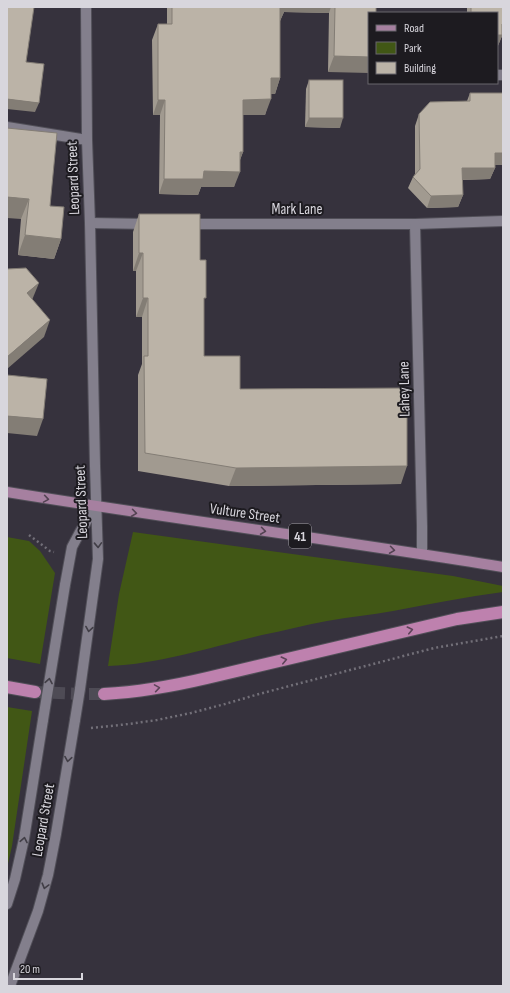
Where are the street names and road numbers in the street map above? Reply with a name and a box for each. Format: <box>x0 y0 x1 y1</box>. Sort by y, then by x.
street label: Leopard Street <box>63 140 84 215</box>
street label: Mark Lane <box>272 200 322 219</box>
street label: Lahey Lane <box>395 361 414 417</box>
street label: Leopard Street <box>71 464 92 539</box>
street label: Vulture Street <box>209 499 282 528</box>
road number: 41 <box>289 524 311 548</box>
street label: Leopard Street <box>28 782 59 858</box>

